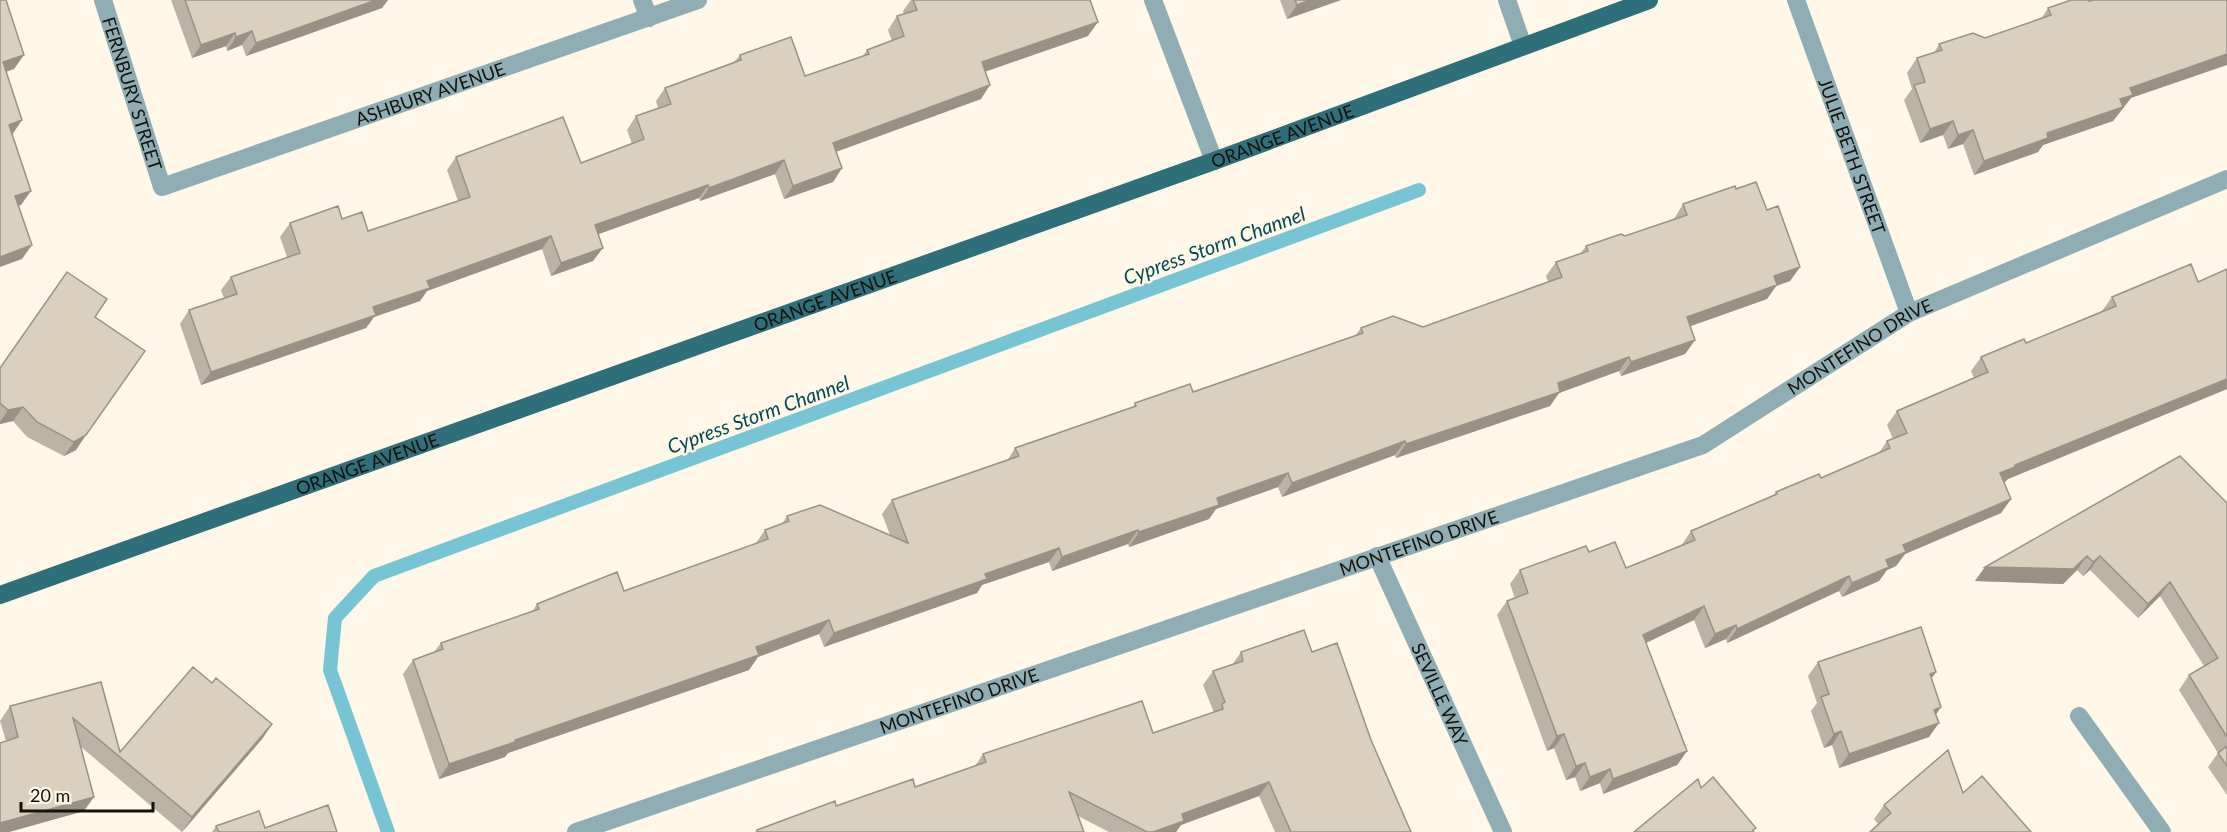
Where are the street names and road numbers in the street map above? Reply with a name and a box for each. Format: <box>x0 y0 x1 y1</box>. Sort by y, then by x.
street label: FERNBURY STREET <box>98 14 167 173</box>
street label: ASHBURY AVENUE <box>352 57 508 130</box>
street label: JULIE BETH STREET <box>1814 75 1891 238</box>
street label: ORANGE AVENUE <box>1208 99 1357 172</box>
street label: ORANGE AVENUE <box>750 264 899 336</box>
street label: MONTEFINO DRIVE <box>1783 294 1935 399</box>
street label: ORANGE AVENUE <box>293 428 442 499</box>
street label: MONTEFINO DRIVE <box>1336 505 1501 580</box>
street label: SEVILLE WAY <box>1407 639 1473 750</box>
street label: MONTEFINO DRIVE <box>877 663 1041 738</box>

